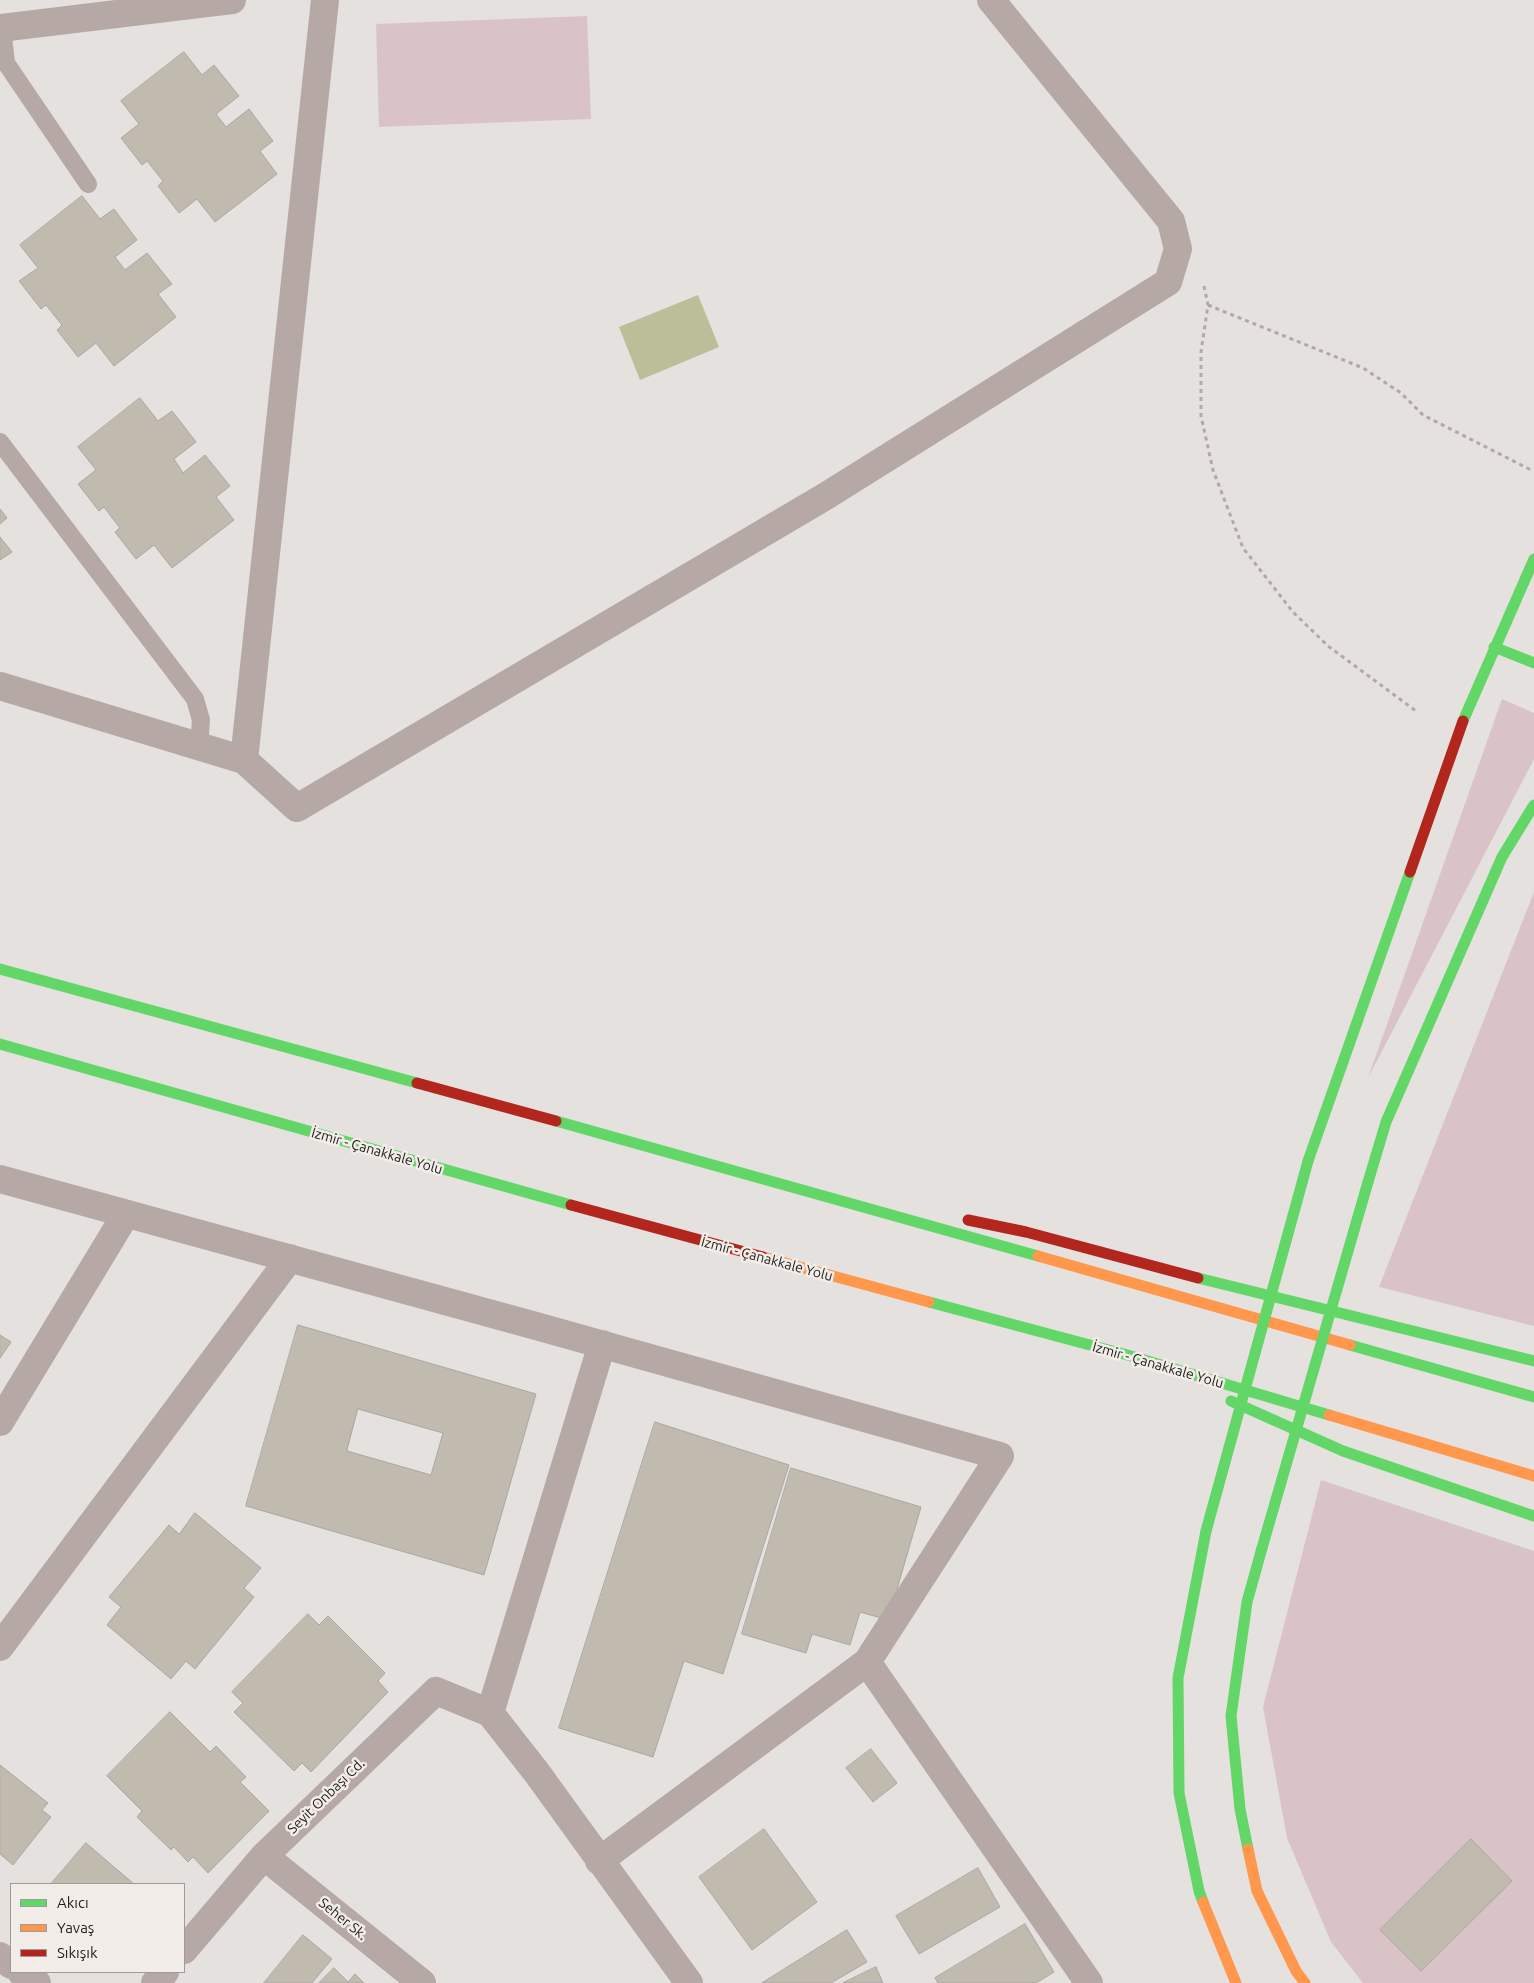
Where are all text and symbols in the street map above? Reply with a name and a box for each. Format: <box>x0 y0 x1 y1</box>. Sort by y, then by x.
street label: İzmir - Çanakkale Yolu <box>310 1124 444 1178</box>
street label: İzmir - Çanakkale Yolu <box>699 1233 835 1285</box>
street label: İzmir - Çanakkale Yolu <box>1091 1338 1225 1392</box>
street label: Seyit Onbaşı Cd. <box>284 1755 368 1837</box>
legend <box>10 1883 185 1973</box>
text: Akıcı <box>57 1894 89 1911</box>
street label: Seher Sk. <box>316 1894 370 1944</box>
text: Yavaş <box>57 1919 94 1936</box>
text: Sıkışık <box>57 1944 97 1961</box>

